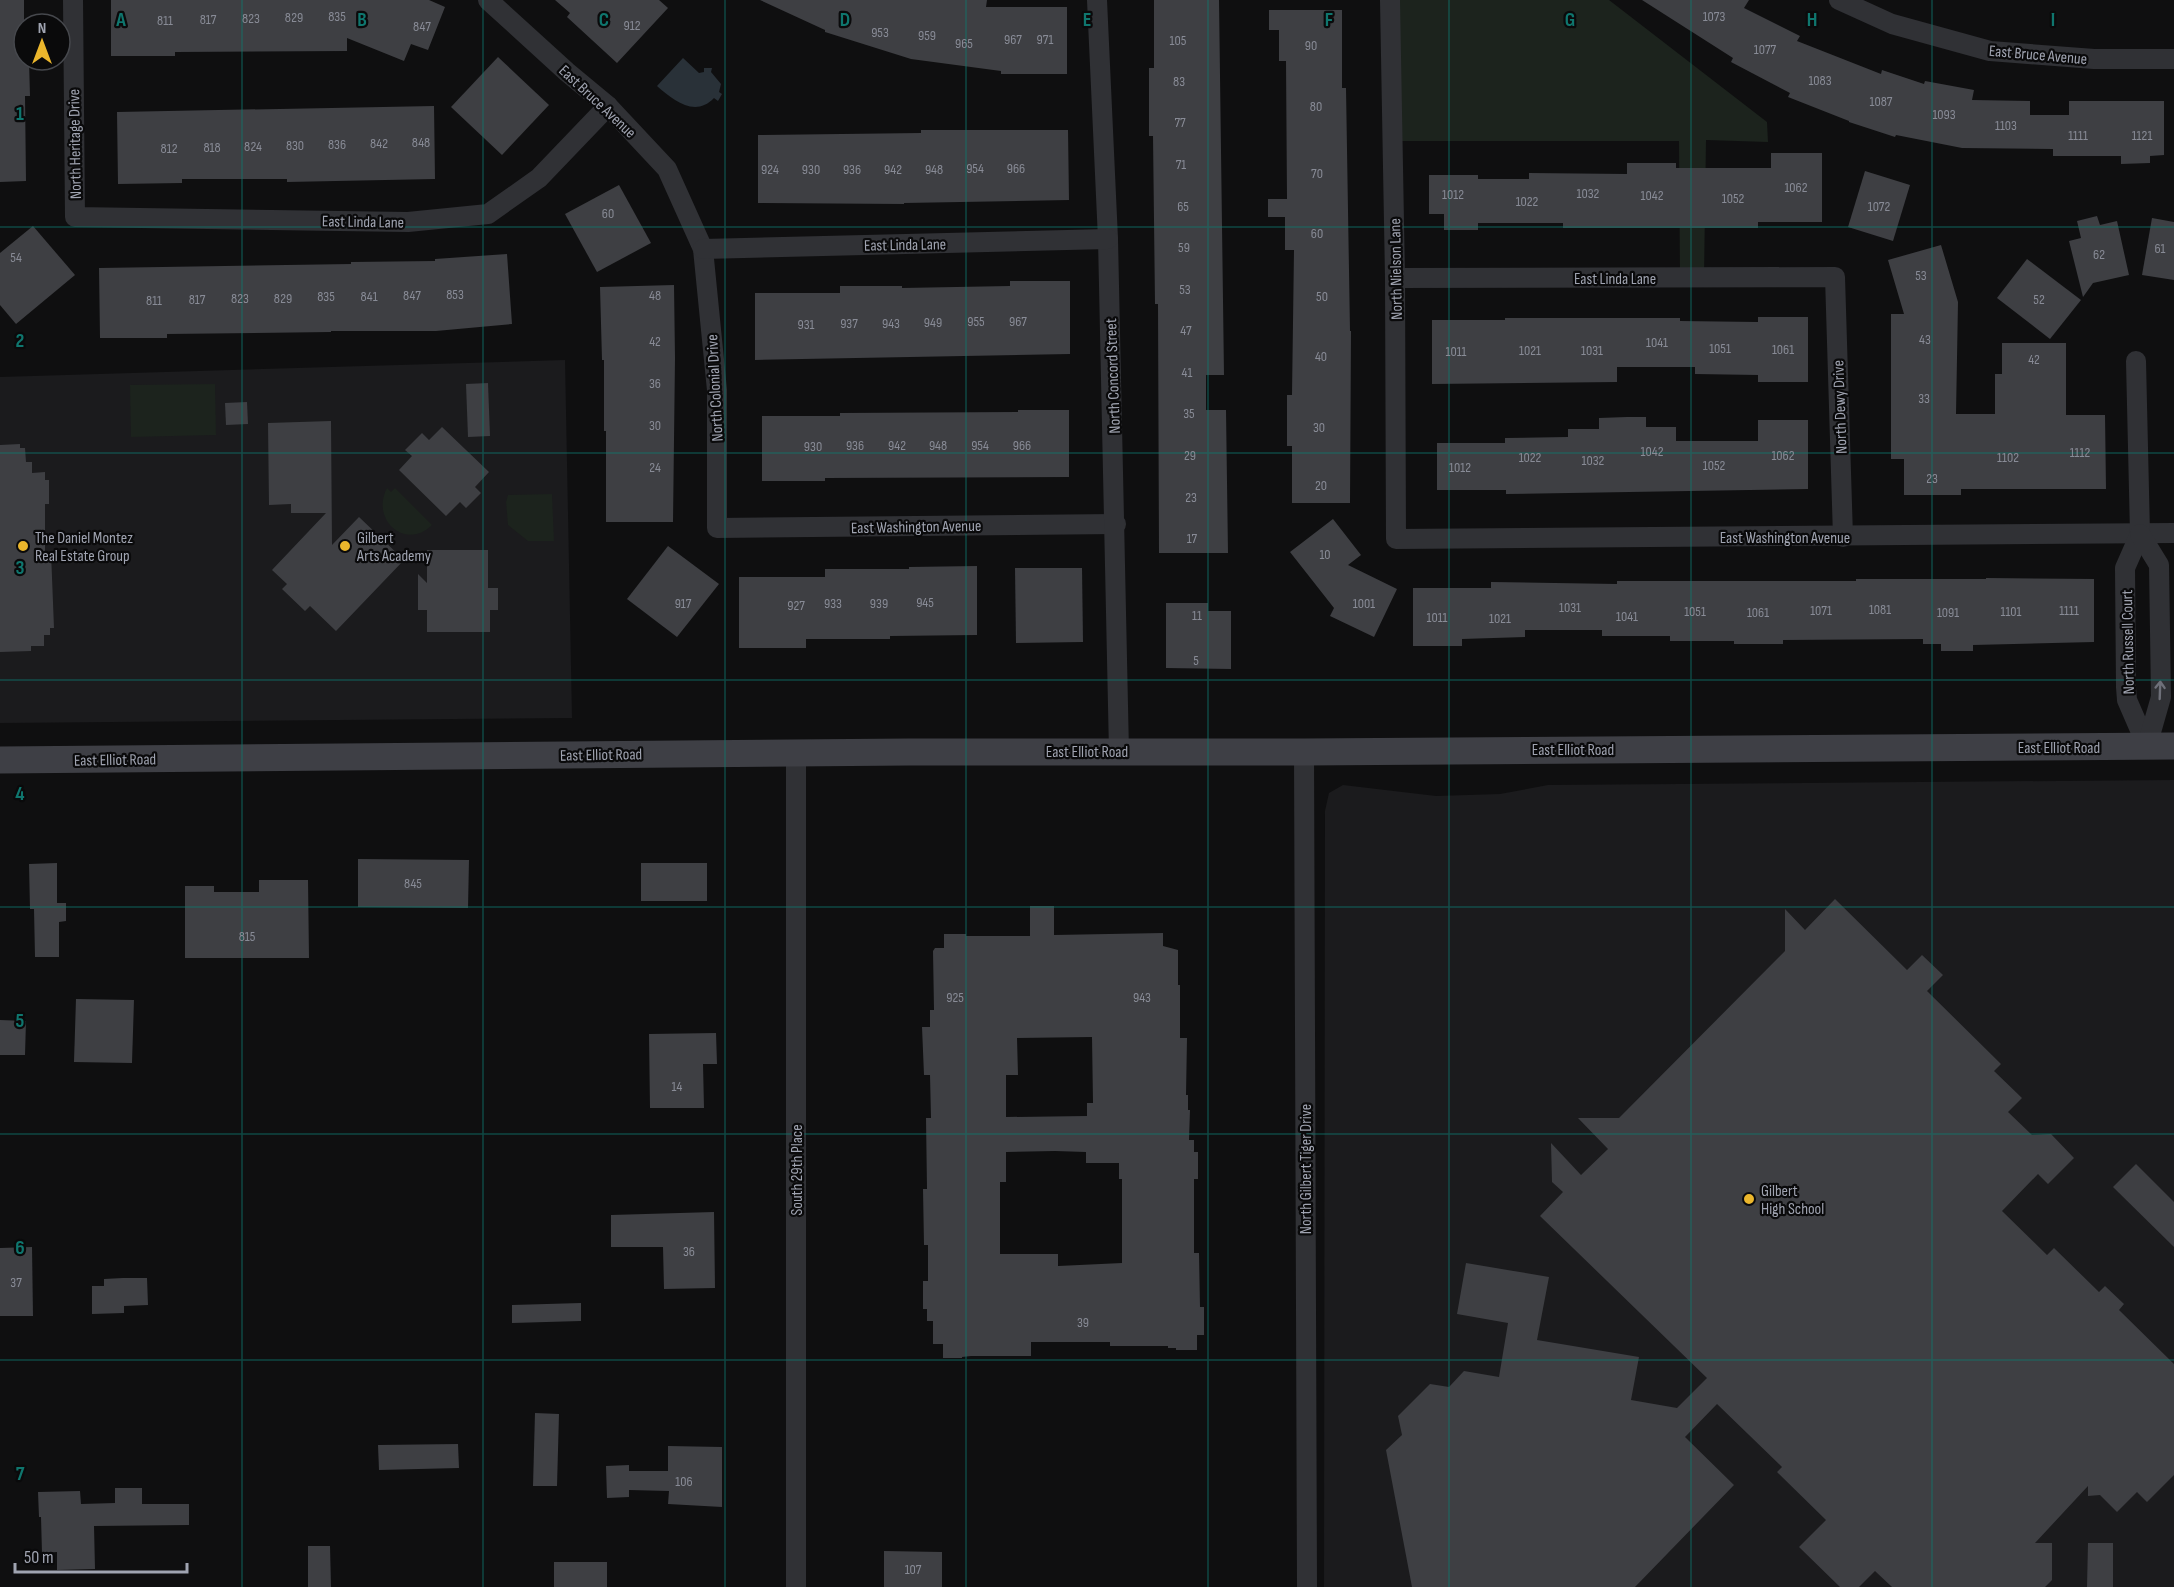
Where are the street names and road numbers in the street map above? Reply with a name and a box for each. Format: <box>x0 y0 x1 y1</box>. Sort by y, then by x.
street label: East Bruce Avenue <box>1988 42 2088 69</box>
street label: East Bruce Avenue <box>554 62 639 143</box>
street label: North Heritage Drive <box>65 89 86 199</box>
street label: East Linda Lane <box>322 212 404 233</box>
street label: North Nielson Lane <box>1386 218 1407 320</box>
street label: East Linda Lane <box>864 235 946 256</box>
street label: East Linda Lane <box>1574 270 1656 289</box>
street label: North Concord Street <box>1102 318 1125 434</box>
street label: North Colonial Drive <box>703 334 728 442</box>
street label: North Dewy Drive <box>1829 360 1852 454</box>
street label: East Washington Avenue <box>851 517 981 538</box>
street label: East Washington Avenue <box>1720 529 1850 548</box>
street label: North Russell Court <box>2118 589 2139 695</box>
street label: East Elliot Road <box>2018 739 2100 758</box>
street label: East Elliot Road <box>1532 741 1614 760</box>
street label: East Elliot Road <box>1046 743 1128 762</box>
street label: East Elliot Road <box>560 745 642 766</box>
street label: East Elliot Road <box>74 750 156 771</box>
street label: North Gilbert Tiger Drive <box>1297 1104 1316 1234</box>
street label: South 29th Place <box>788 1124 807 1216</box>

